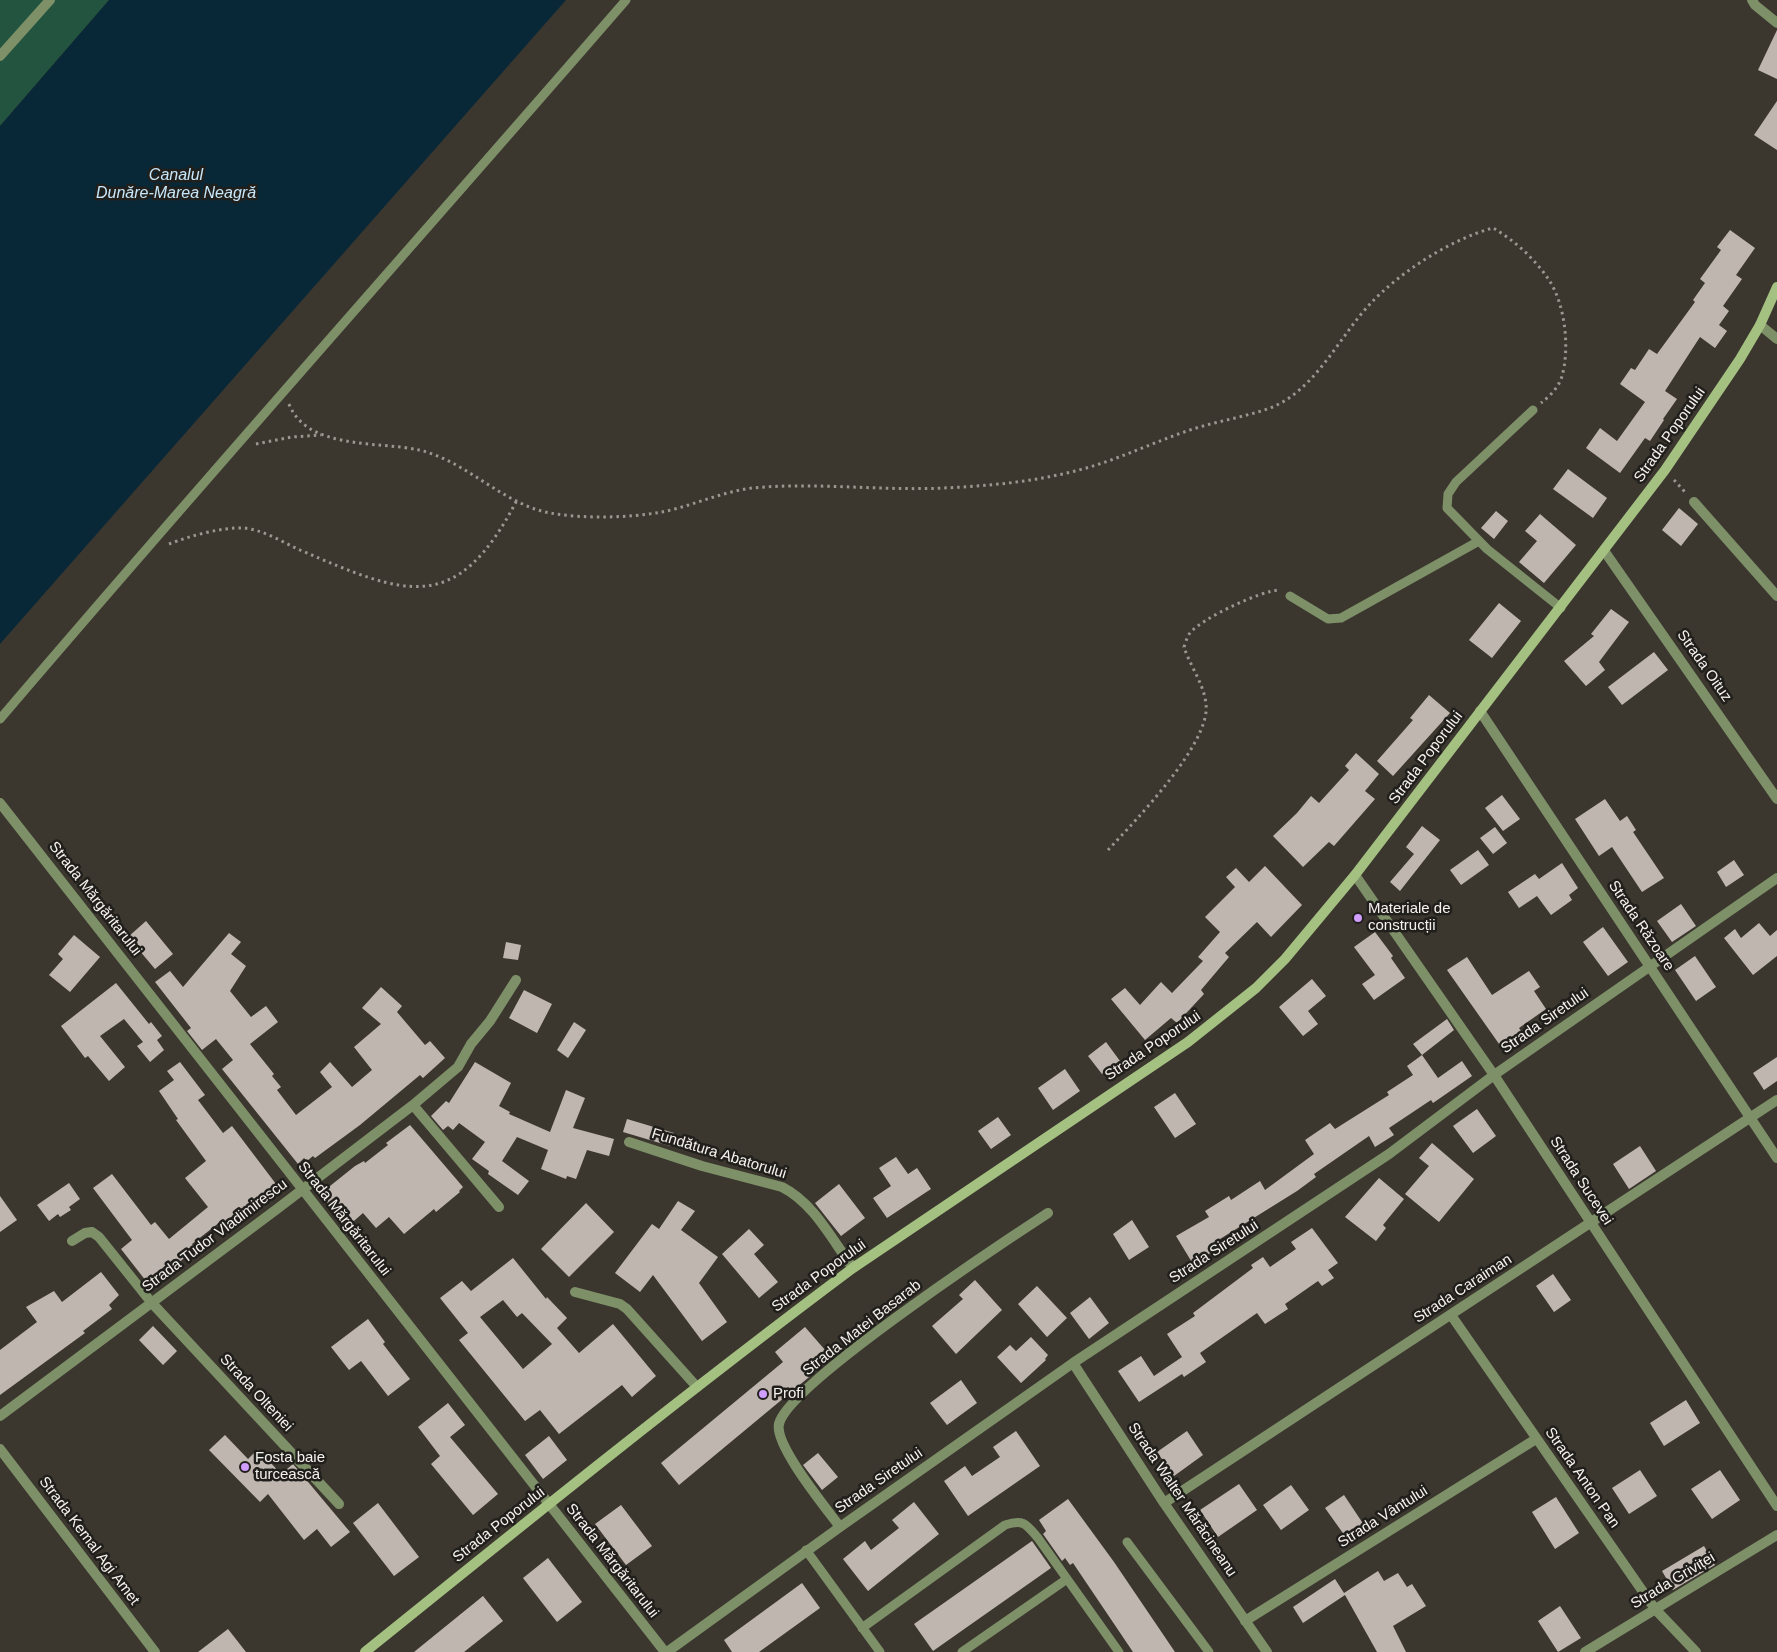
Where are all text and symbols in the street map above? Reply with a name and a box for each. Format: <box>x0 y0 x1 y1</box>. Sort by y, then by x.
water label: Canalul Dunăre-Marea Neagră <box>96 166 256 204</box>
street label: Strada Poporului <box>1631 384 1709 486</box>
street label: Strada Oituz <box>1673 627 1735 705</box>
street label: Strada Poporului <box>1385 708 1467 808</box>
street label: Strada Mărgăritarului <box>45 838 145 960</box>
street label: Strada Răzoare <box>1604 877 1678 975</box>
place label: Materiale de construcții <box>1368 900 1451 935</box>
marker: Materiale de construcții <box>1352 912 1364 924</box>
street label: Strada Siretului <box>1498 984 1592 1058</box>
street label: Strada Poporului <box>1102 1007 1204 1085</box>
street label: Fundătura Abatorului <box>649 1125 789 1183</box>
street label: Strada Sucevei <box>1546 1133 1616 1229</box>
street label: Strada Mărgăritarului <box>294 1158 394 1280</box>
street label: Strada Tudor Vladimirescu <box>139 1176 291 1296</box>
street label: Strada Siretului <box>1166 1217 1262 1287</box>
street label: Strada Poporului <box>769 1236 869 1316</box>
street label: Strada Caraiman <box>1411 1251 1515 1327</box>
street label: Strada Matei Basarab <box>799 1276 925 1380</box>
street label: Strada Olteniei <box>216 1351 296 1435</box>
place label: Profi <box>773 1385 804 1403</box>
marker: Profi <box>757 1388 769 1400</box>
street label: Strada Walter Mărăcineanu <box>1124 1420 1240 1580</box>
street label: Strada Anton Pan <box>1541 1424 1623 1532</box>
street label: Strada Siretului <box>832 1444 926 1518</box>
place label: Fosta baie turcească <box>255 1449 325 1484</box>
marker: Fosta baie turcească <box>239 1461 251 1473</box>
street label: Strada Kemal Agi Amet <box>35 1473 143 1609</box>
street label: Strada Vântului <box>1335 1482 1431 1552</box>
street label: Strada Poporului <box>449 1484 549 1566</box>
street label: Strada Mărgăritarului <box>562 1500 662 1622</box>
street label: Strada Griviței <box>1628 1549 1718 1613</box>

